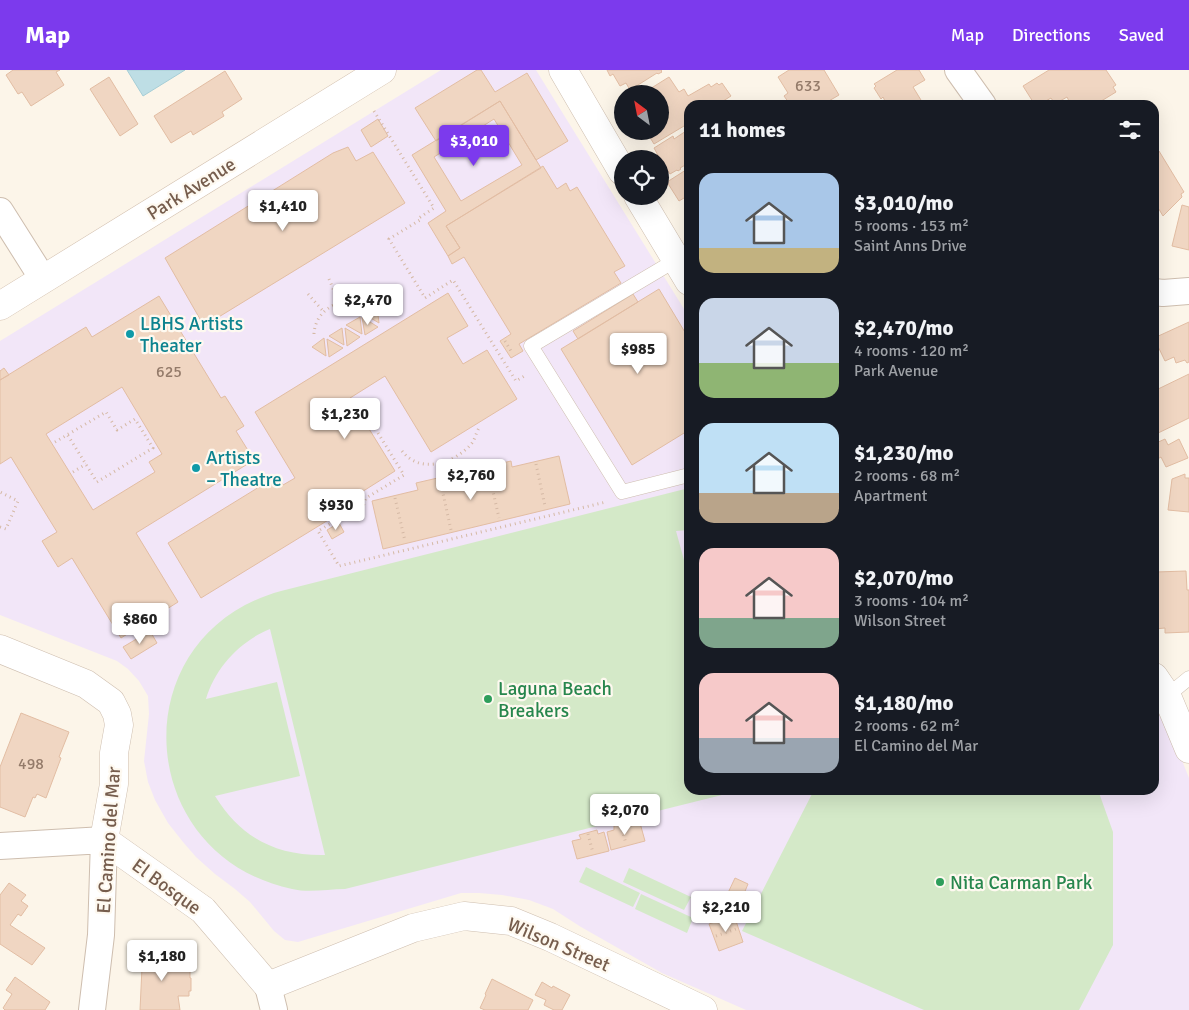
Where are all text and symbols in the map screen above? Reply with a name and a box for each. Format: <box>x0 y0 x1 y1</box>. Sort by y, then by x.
text: Map <box>25 20 70 50</box>
text: Map <box>951 24 984 46</box>
text: Directions <box>1012 24 1091 46</box>
text: Saved <box>1119 24 1164 46</box>
house number: 633 <box>795 76 821 96</box>
north arrow <box>614 85 669 140</box>
map controls <box>614 85 669 205</box>
icon: filters <box>1116 116 1144 144</box>
text: 11 homes <box>699 117 785 143</box>
pin: $3,010 <box>433 124 515 167</box>
text: $3,010 <box>450 131 498 151</box>
button: locate <box>614 150 669 205</box>
street label: Park Avenue <box>143 152 240 226</box>
pin: $1,410 <box>242 190 324 232</box>
text: $3,010/mo <box>854 190 953 216</box>
icon: home <box>739 193 799 253</box>
text: $1,410 <box>259 196 307 216</box>
text: 5 rooms · 153 m² <box>854 216 969 236</box>
text: Saint Anns Drive <box>854 236 967 256</box>
pin: $2,470 <box>327 284 409 326</box>
text: $2,470 <box>344 290 392 310</box>
place label: LBHS Artists Theater <box>140 312 243 358</box>
text: $2,470/mo <box>854 315 953 341</box>
icon: home <box>739 318 799 378</box>
marker: LBHS Artists Theater <box>124 328 136 340</box>
pin: $985 <box>608 332 668 375</box>
text: $985 <box>621 339 655 359</box>
text: 4 rooms · 120 m² <box>854 341 969 361</box>
text: Park Avenue <box>854 361 938 381</box>
house number: 625 <box>156 362 182 382</box>
pin: $1,230 <box>304 398 386 440</box>
text: $1,230 <box>321 404 369 424</box>
text: $1,230/mo <box>854 440 953 466</box>
icon: home <box>739 443 799 503</box>
place label: Artists – Theatre <box>206 446 282 492</box>
pin: $2,760 <box>430 458 512 501</box>
marker: Artists – Theatre <box>190 462 202 474</box>
text: $2,760 <box>447 465 495 485</box>
text: 2 rooms · 68 m² <box>854 466 960 486</box>
text: Apartment <box>854 486 927 506</box>
pin: $930 <box>306 488 366 531</box>
text: $930 <box>319 495 353 515</box>
text: $2,070/mo <box>854 565 953 591</box>
icon: home <box>739 568 799 628</box>
text: 3 rooms · 104 m² <box>854 591 969 611</box>
pin: $860 <box>110 602 170 645</box>
text: $860 <box>123 609 157 629</box>
text: Wilson Street <box>854 611 946 631</box>
place label: Laguna Beach Breakers <box>498 677 612 723</box>
text: $1,180/mo <box>854 690 953 716</box>
marker: Laguna Beach Breakers <box>482 693 494 705</box>
icon: home <box>739 693 799 753</box>
text: 2 rooms · 62 m² <box>854 716 960 736</box>
text: El Camino del Mar <box>854 736 978 756</box>
house number: 498 <box>18 754 44 774</box>
street label: El Camino del Mar <box>92 766 126 914</box>
pin: $2,070 <box>584 794 666 836</box>
text: $2,070 <box>601 800 649 820</box>
street label: El Bosque <box>127 854 206 920</box>
place label: Nita Carman Park <box>950 871 1093 895</box>
marker: Nita Carman Park <box>934 876 946 888</box>
pin: $2,210 <box>685 890 767 933</box>
text: $2,210 <box>702 897 750 917</box>
street label: Wilson Street <box>504 913 614 977</box>
pin: $1,180 <box>121 940 203 982</box>
text: $1,180 <box>138 946 186 966</box>

